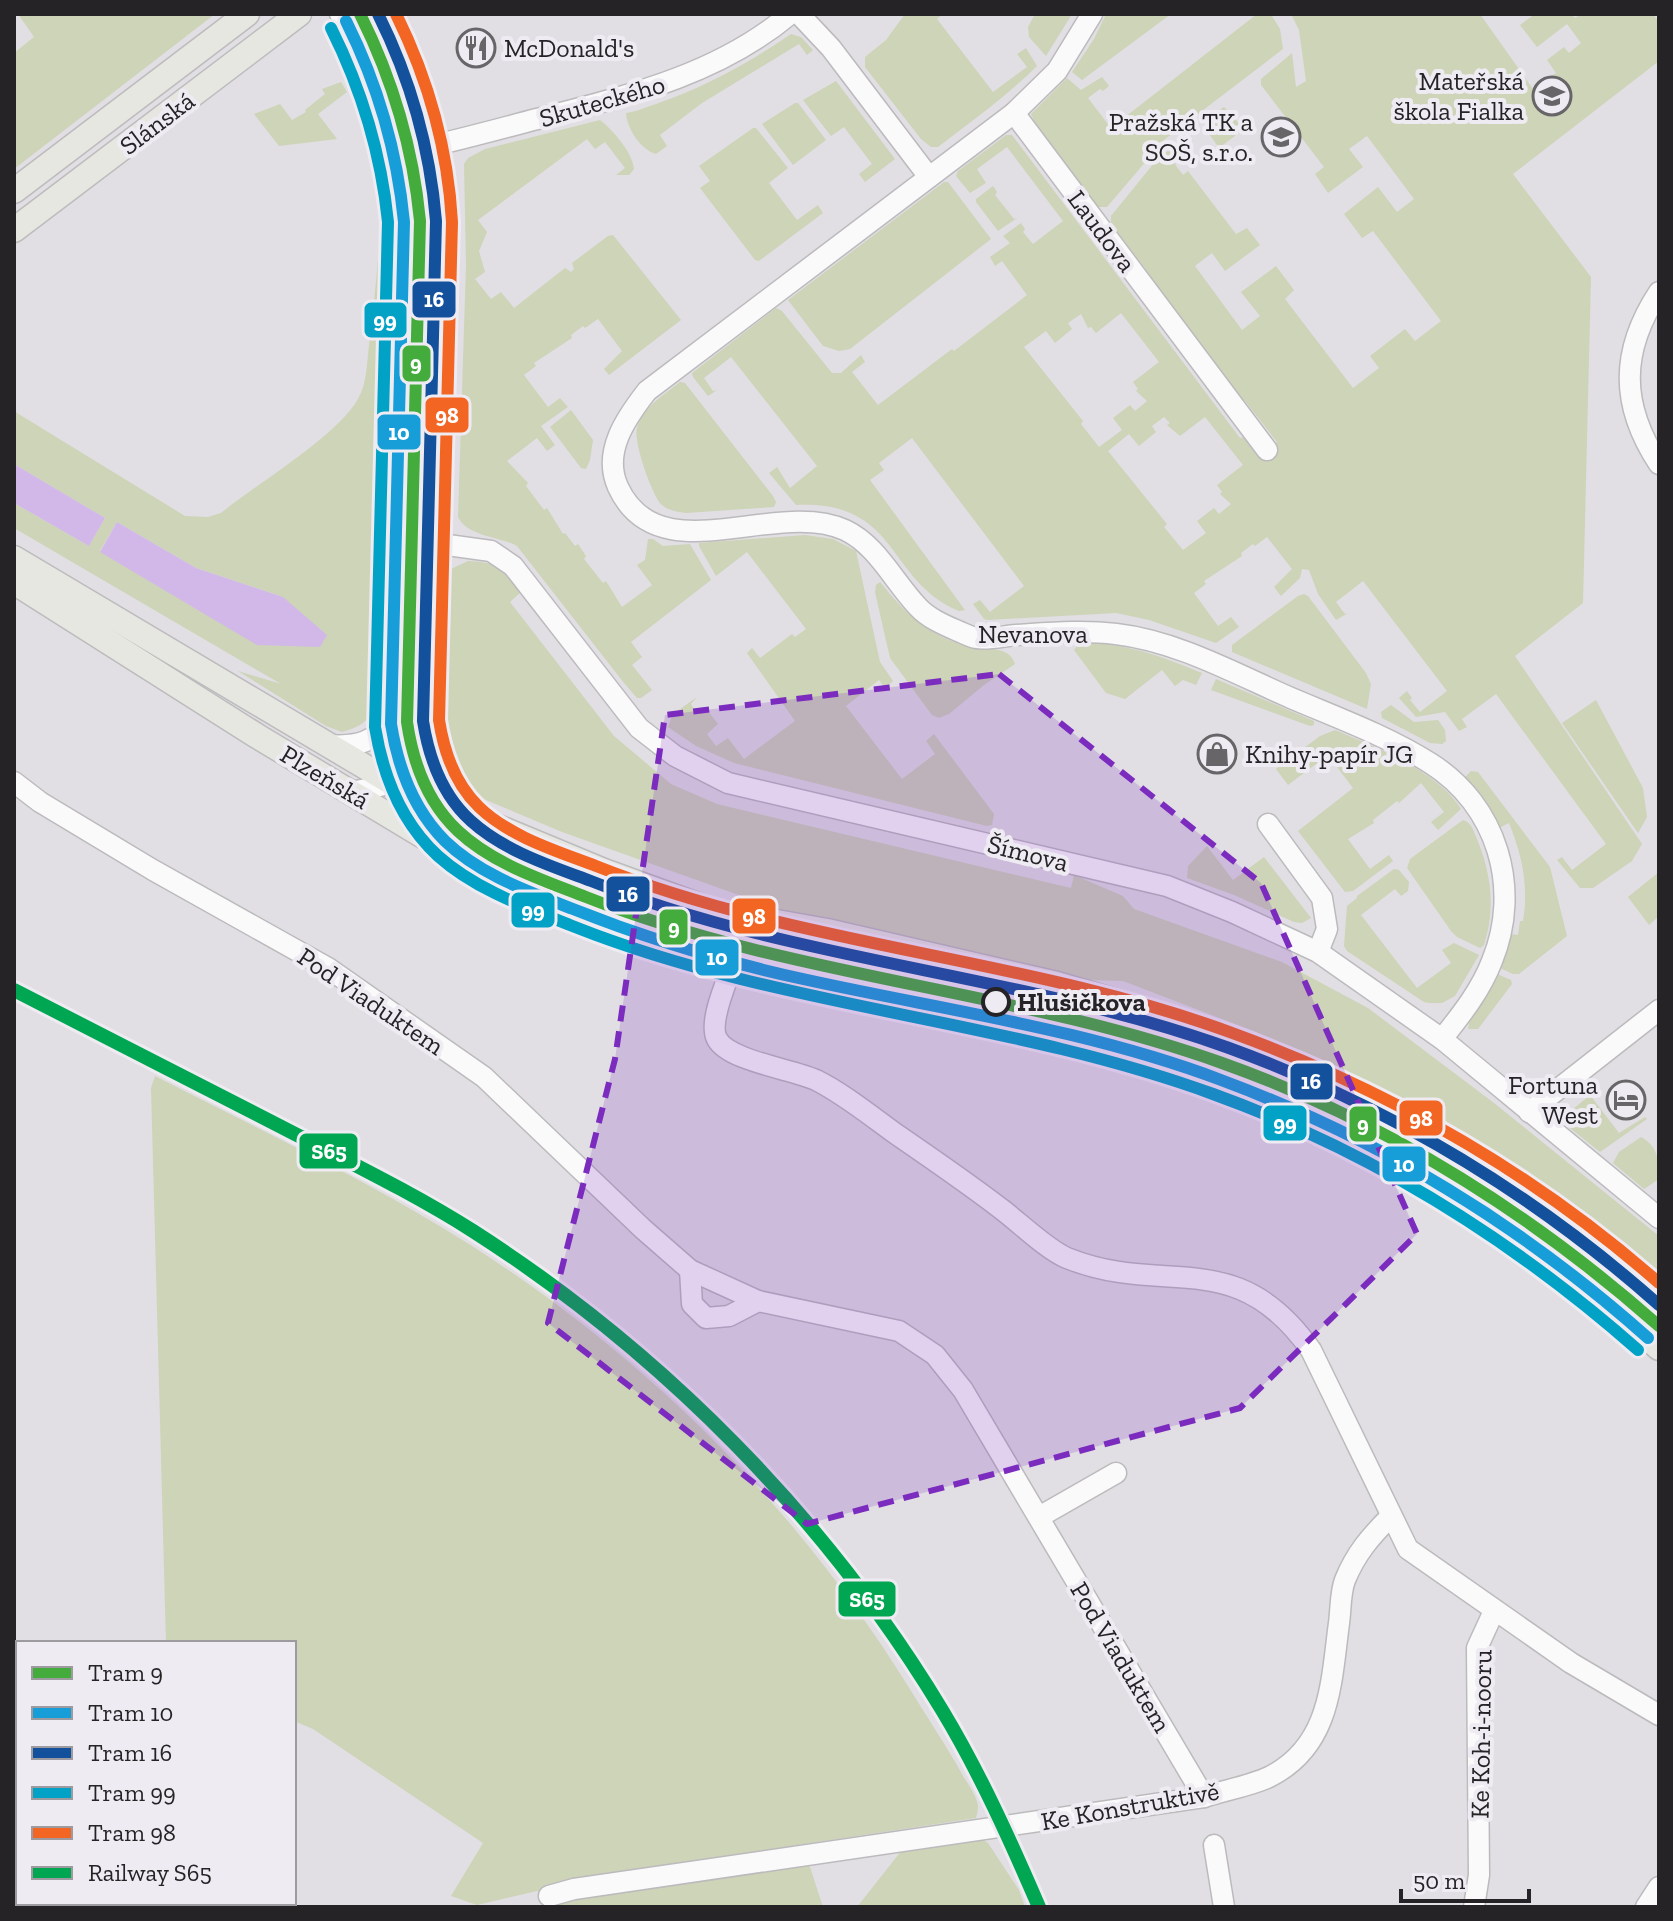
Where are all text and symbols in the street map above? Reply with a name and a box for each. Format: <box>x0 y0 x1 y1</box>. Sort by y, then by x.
restaurant icon: McDonald's <box>455 27 497 69</box>
place label: McDonald's <box>504 32 634 64</box>
place label: Mateřská škola Fialka <box>1393 65 1524 127</box>
street label: Skuteckého <box>536 68 668 134</box>
school or university icon: Mateřská škola Fialka <box>1531 75 1573 117</box>
street label: Slánská <box>113 84 201 162</box>
place label: Pražská TK a SOŠ, s.r.o. <box>1109 106 1253 168</box>
school or university icon: Pražská TK a SOŠ, s.r.o. <box>1260 116 1302 158</box>
street label: Laudova <box>1061 184 1143 279</box>
line badge: 16 <box>411 280 457 319</box>
text: 16 <box>424 286 445 313</box>
line badge: 99 <box>363 301 408 339</box>
text: 99 <box>373 307 397 334</box>
line badge: 9 <box>401 344 432 383</box>
text: 9 <box>410 350 422 377</box>
line badge: 98 <box>424 396 470 434</box>
text: 98 <box>435 402 459 429</box>
line badge: 10 <box>376 413 422 451</box>
text: 10 <box>388 419 410 446</box>
street label: Nevanova <box>978 618 1088 650</box>
shop icon: Knihy-papír JG <box>1196 733 1238 775</box>
street label: Plzeňská <box>275 738 376 816</box>
place label: Knihy-papír JG <box>1245 738 1413 770</box>
street label: Šímova <box>984 828 1072 879</box>
line badge: 16 <box>605 875 651 913</box>
text: 16 <box>618 881 639 908</box>
line badge: 99 <box>510 891 556 929</box>
text: 99 <box>521 897 545 924</box>
line badge: 98 <box>731 897 777 935</box>
text: 98 <box>742 903 766 930</box>
line badge: 9 <box>658 908 689 946</box>
text: 9 <box>668 914 680 941</box>
line badge: 10 <box>694 938 740 977</box>
street label: Pod Viaduktem <box>292 940 451 1062</box>
text: 10 <box>706 944 728 971</box>
place label: Hlušičkova <box>1017 986 1146 1018</box>
marker: Hlušičkova <box>982 988 1010 1016</box>
line badge: 16 <box>1289 1062 1334 1101</box>
text: 16 <box>1301 1068 1322 1095</box>
place label: Fortuna West <box>1508 1069 1598 1131</box>
hotel icon: Fortuna West <box>1605 1079 1647 1121</box>
line badge: 98 <box>1398 1099 1444 1137</box>
line badge: 99 <box>1262 1104 1308 1142</box>
line badge: 9 <box>1348 1105 1378 1143</box>
text: 98 <box>1409 1105 1433 1132</box>
text: 99 <box>1273 1110 1297 1137</box>
text: 9 <box>1357 1111 1369 1138</box>
line badge: S65 <box>298 1132 359 1170</box>
text: S65 <box>311 1138 347 1165</box>
line badge: 10 <box>1381 1145 1427 1183</box>
text: 10 <box>1393 1151 1415 1178</box>
street label: Pod Viaduktem <box>1064 1576 1179 1739</box>
line badge: S65 <box>837 1580 897 1618</box>
text: S65 <box>849 1586 885 1613</box>
legend <box>16 1641 296 1905</box>
street label: Ke Koh-i-nooru <box>1464 1649 1498 1819</box>
text: Tram 9 <box>88 1658 163 1687</box>
text: Tram 10 <box>88 1698 173 1727</box>
text: Tram 16 <box>88 1738 172 1767</box>
street label: Ke Konstruktivě <box>1038 1775 1222 1837</box>
text: Tram 99 <box>88 1778 176 1807</box>
text: Tram 98 <box>88 1818 176 1847</box>
scale bar <box>1401 1853 1529 1903</box>
text: Railway S65 <box>88 1858 212 1887</box>
text: 50 m <box>1413 1866 1466 1895</box>

